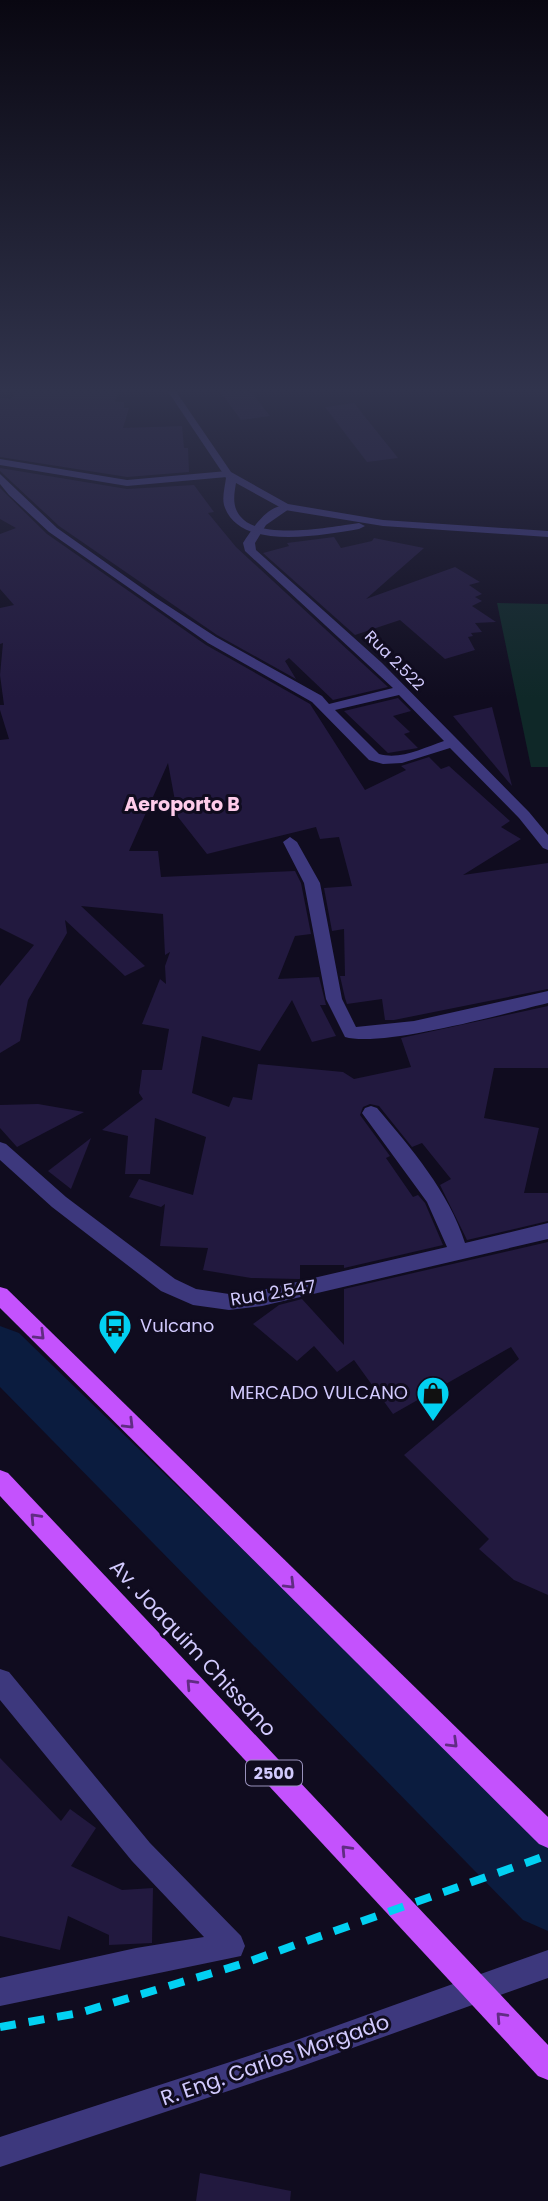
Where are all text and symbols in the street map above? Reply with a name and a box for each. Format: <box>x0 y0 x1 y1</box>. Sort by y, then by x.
street label: Rua 2.522 <box>360 625 430 695</box>
district label: Aeroporto B <box>124 791 240 818</box>
street label: Rua 2.547 <box>228 1273 318 1312</box>
bus stop icon: Vulcano <box>96 1307 134 1356</box>
place label: Vulcano <box>140 1313 214 1338</box>
one-way arrow <box>32 1327 45 1340</box>
shop icon: MERCADO VULCANO <box>414 1374 452 1423</box>
place label: MERCADO VULCANO <box>230 1380 408 1405</box>
one-way arrow <box>121 1415 134 1428</box>
one-way arrow <box>31 1513 44 1526</box>
street label: Av. Joaquim Chissano <box>103 1553 283 1743</box>
one-way arrow <box>282 1575 295 1588</box>
one-way arrow <box>186 1679 199 1692</box>
one-way arrow <box>445 1734 458 1747</box>
road number: 2500 <box>246 1760 302 1786</box>
one-way arrow <box>342 1845 354 1858</box>
street label: R. Eng. Carlos Morgado <box>157 2007 393 2112</box>
one-way arrow <box>497 2012 510 2025</box>

